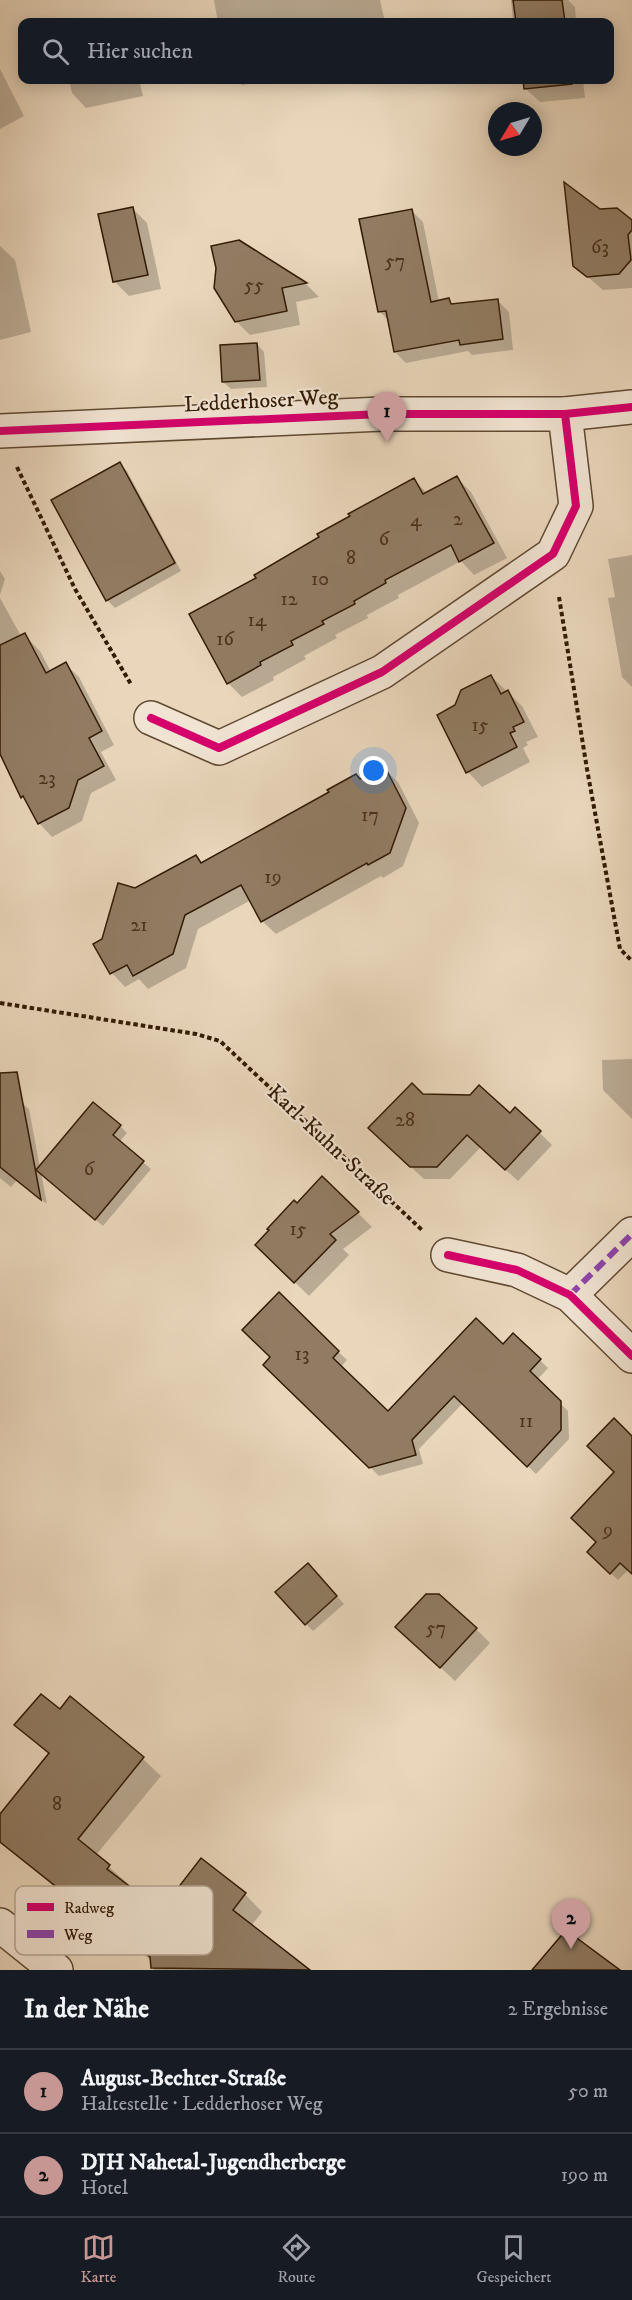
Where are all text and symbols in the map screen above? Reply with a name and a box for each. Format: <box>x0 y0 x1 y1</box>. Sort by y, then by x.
search box <box>18 18 614 84</box>
icon: search <box>39 35 72 68</box>
text: Hier suchen <box>87 38 193 65</box>
north arrow <box>488 102 542 156</box>
house number: 63 <box>591 235 609 260</box>
house number: 57 <box>385 249 405 274</box>
house number: 55 <box>244 273 264 298</box>
street label: Ledderhoser Weg <box>183 383 339 419</box>
pin: 1 <box>368 392 406 442</box>
house number: 2 <box>453 507 463 532</box>
house number: 4 <box>410 508 422 533</box>
house number: 6 <box>379 527 390 552</box>
house number: 8 <box>346 546 356 571</box>
house number: 10 <box>311 567 329 592</box>
house number: 12 <box>280 587 298 612</box>
house number: 14 <box>248 608 267 633</box>
house number: 16 <box>216 627 234 652</box>
house number: 15 <box>471 713 489 738</box>
your location <box>359 756 388 785</box>
house number: 23 <box>38 766 56 791</box>
house number: 17 <box>361 803 379 828</box>
house number: 19 <box>264 865 282 890</box>
house number: 21 <box>130 913 148 938</box>
street label: Karl-Kuhn-Straße <box>262 1079 400 1211</box>
house number: 28 <box>395 1108 415 1133</box>
house number: 6 <box>84 1157 95 1182</box>
house number: 15 <box>289 1217 307 1242</box>
house number: 13 <box>295 1342 309 1367</box>
house number: 11 <box>519 1409 533 1434</box>
house number: 9 <box>602 1518 613 1543</box>
house number: 57 <box>426 1616 446 1641</box>
house number: 8 <box>52 1792 62 1817</box>
legend <box>15 1886 213 1955</box>
text: Radweg <box>64 1898 114 1918</box>
pin: 2 <box>552 1900 590 1949</box>
text: Weg <box>63 1925 93 1945</box>
text: In der Nähe <box>24 1993 149 2026</box>
text: 2 Ergebnisse <box>508 1997 608 2022</box>
text: August-Bechter-Straße <box>81 2065 286 2092</box>
text: 1 <box>40 2079 47 2104</box>
text: 50 m <box>568 2079 608 2104</box>
text: Haltestelle · Ledderhoser Weg <box>81 2092 322 2117</box>
text: DJH Nahetal-Jugendherberge <box>81 2149 346 2176</box>
text: 2 <box>39 2163 48 2188</box>
text: 190 m <box>561 2163 608 2188</box>
text: Hotel <box>81 2176 128 2201</box>
tab: Karte <box>81 2231 116 2287</box>
tab: Route <box>278 2231 315 2287</box>
tab: Gespeichert <box>477 2231 551 2287</box>

